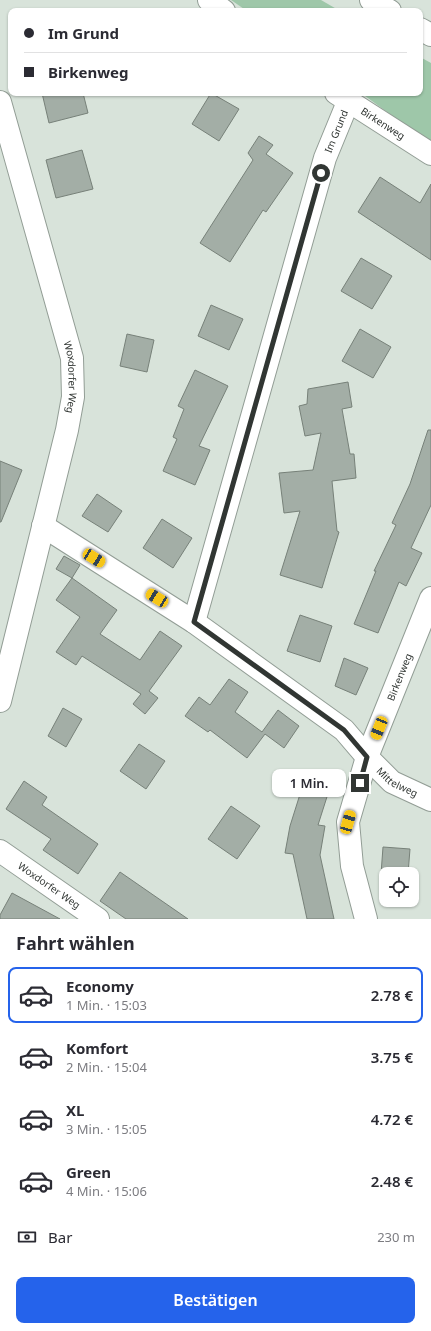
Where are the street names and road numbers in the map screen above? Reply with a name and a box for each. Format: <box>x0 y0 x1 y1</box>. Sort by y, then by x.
street label: Birkenweg <box>358 104 408 143</box>
street label: Im Grund <box>321 108 351 155</box>
street label: Woxdorfer Weg <box>61 339 81 415</box>
street label: Birkenweg <box>383 651 415 703</box>
street label: Mittelweg <box>374 764 420 800</box>
street label: Woxdorfer Weg <box>15 859 83 912</box>

